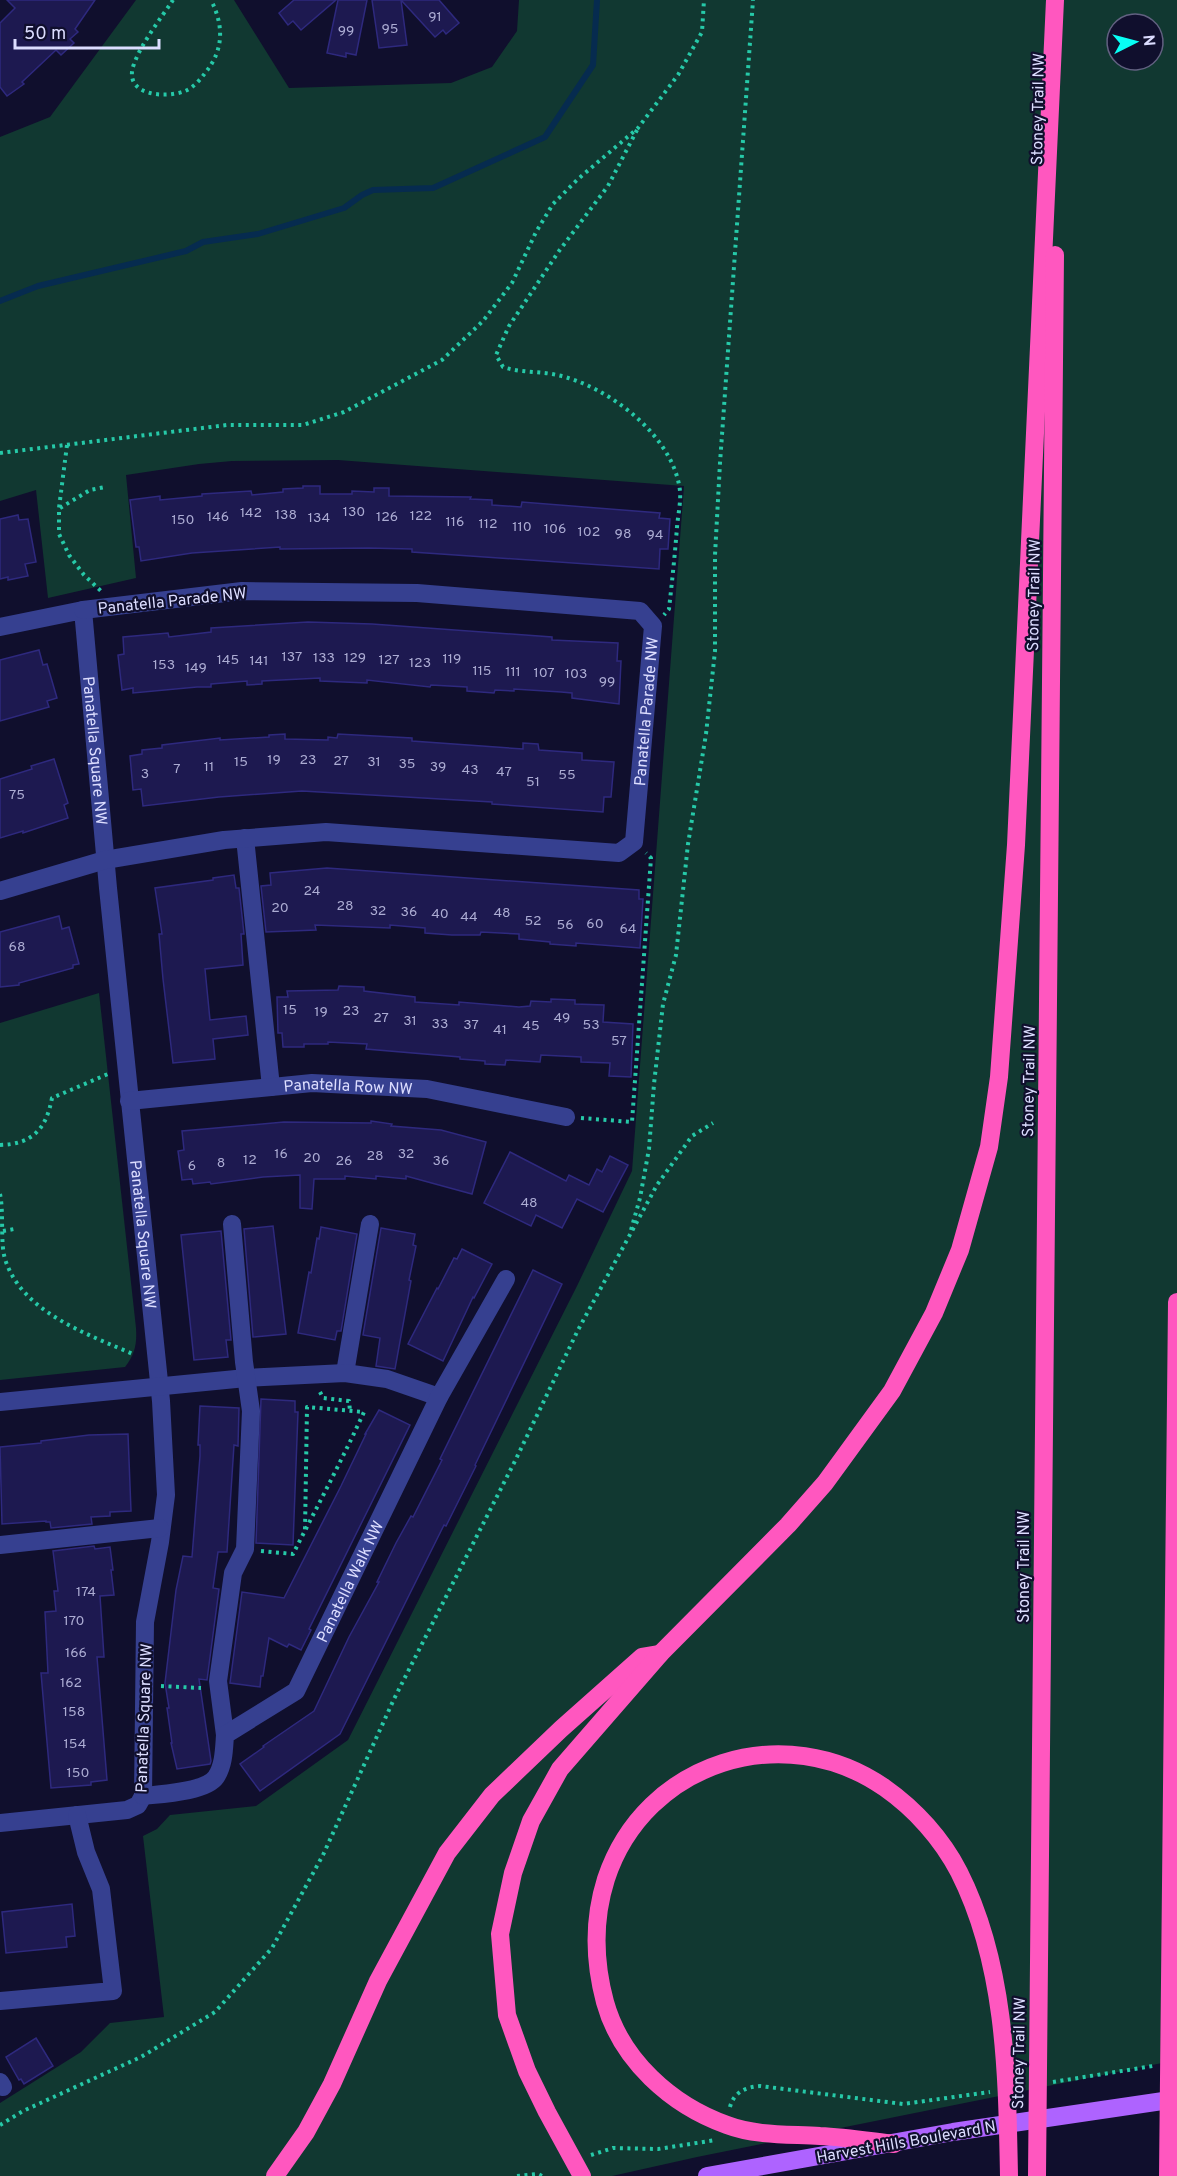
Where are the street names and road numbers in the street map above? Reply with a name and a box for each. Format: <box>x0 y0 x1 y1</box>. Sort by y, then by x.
street label: Stoney Trail NW <box>1028 53 1050 165</box>
street label: Stoney Trail NW <box>1024 539 1046 651</box>
street label: Panatella Parade NW <box>97 584 248 620</box>
street label: Panatella Parade NW <box>631 636 664 787</box>
street label: Panatella Square NW <box>77 675 110 826</box>
street label: Stoney Trail NW <box>1019 1025 1041 1137</box>
street label: Panatella Row NW <box>283 1075 413 1100</box>
street label: Panatella Square NW <box>124 1159 159 1310</box>
street label: Stoney Trail NW <box>1015 1511 1035 1623</box>
street label: Panatella Walk NW <box>313 1518 389 1646</box>
street label: Panatella Square NW <box>132 1643 158 1793</box>
street label: Stoney Trail NW <box>1009 1997 1031 2109</box>
street label: Harvest Hills Boulevard N <box>815 2117 998 2169</box>

